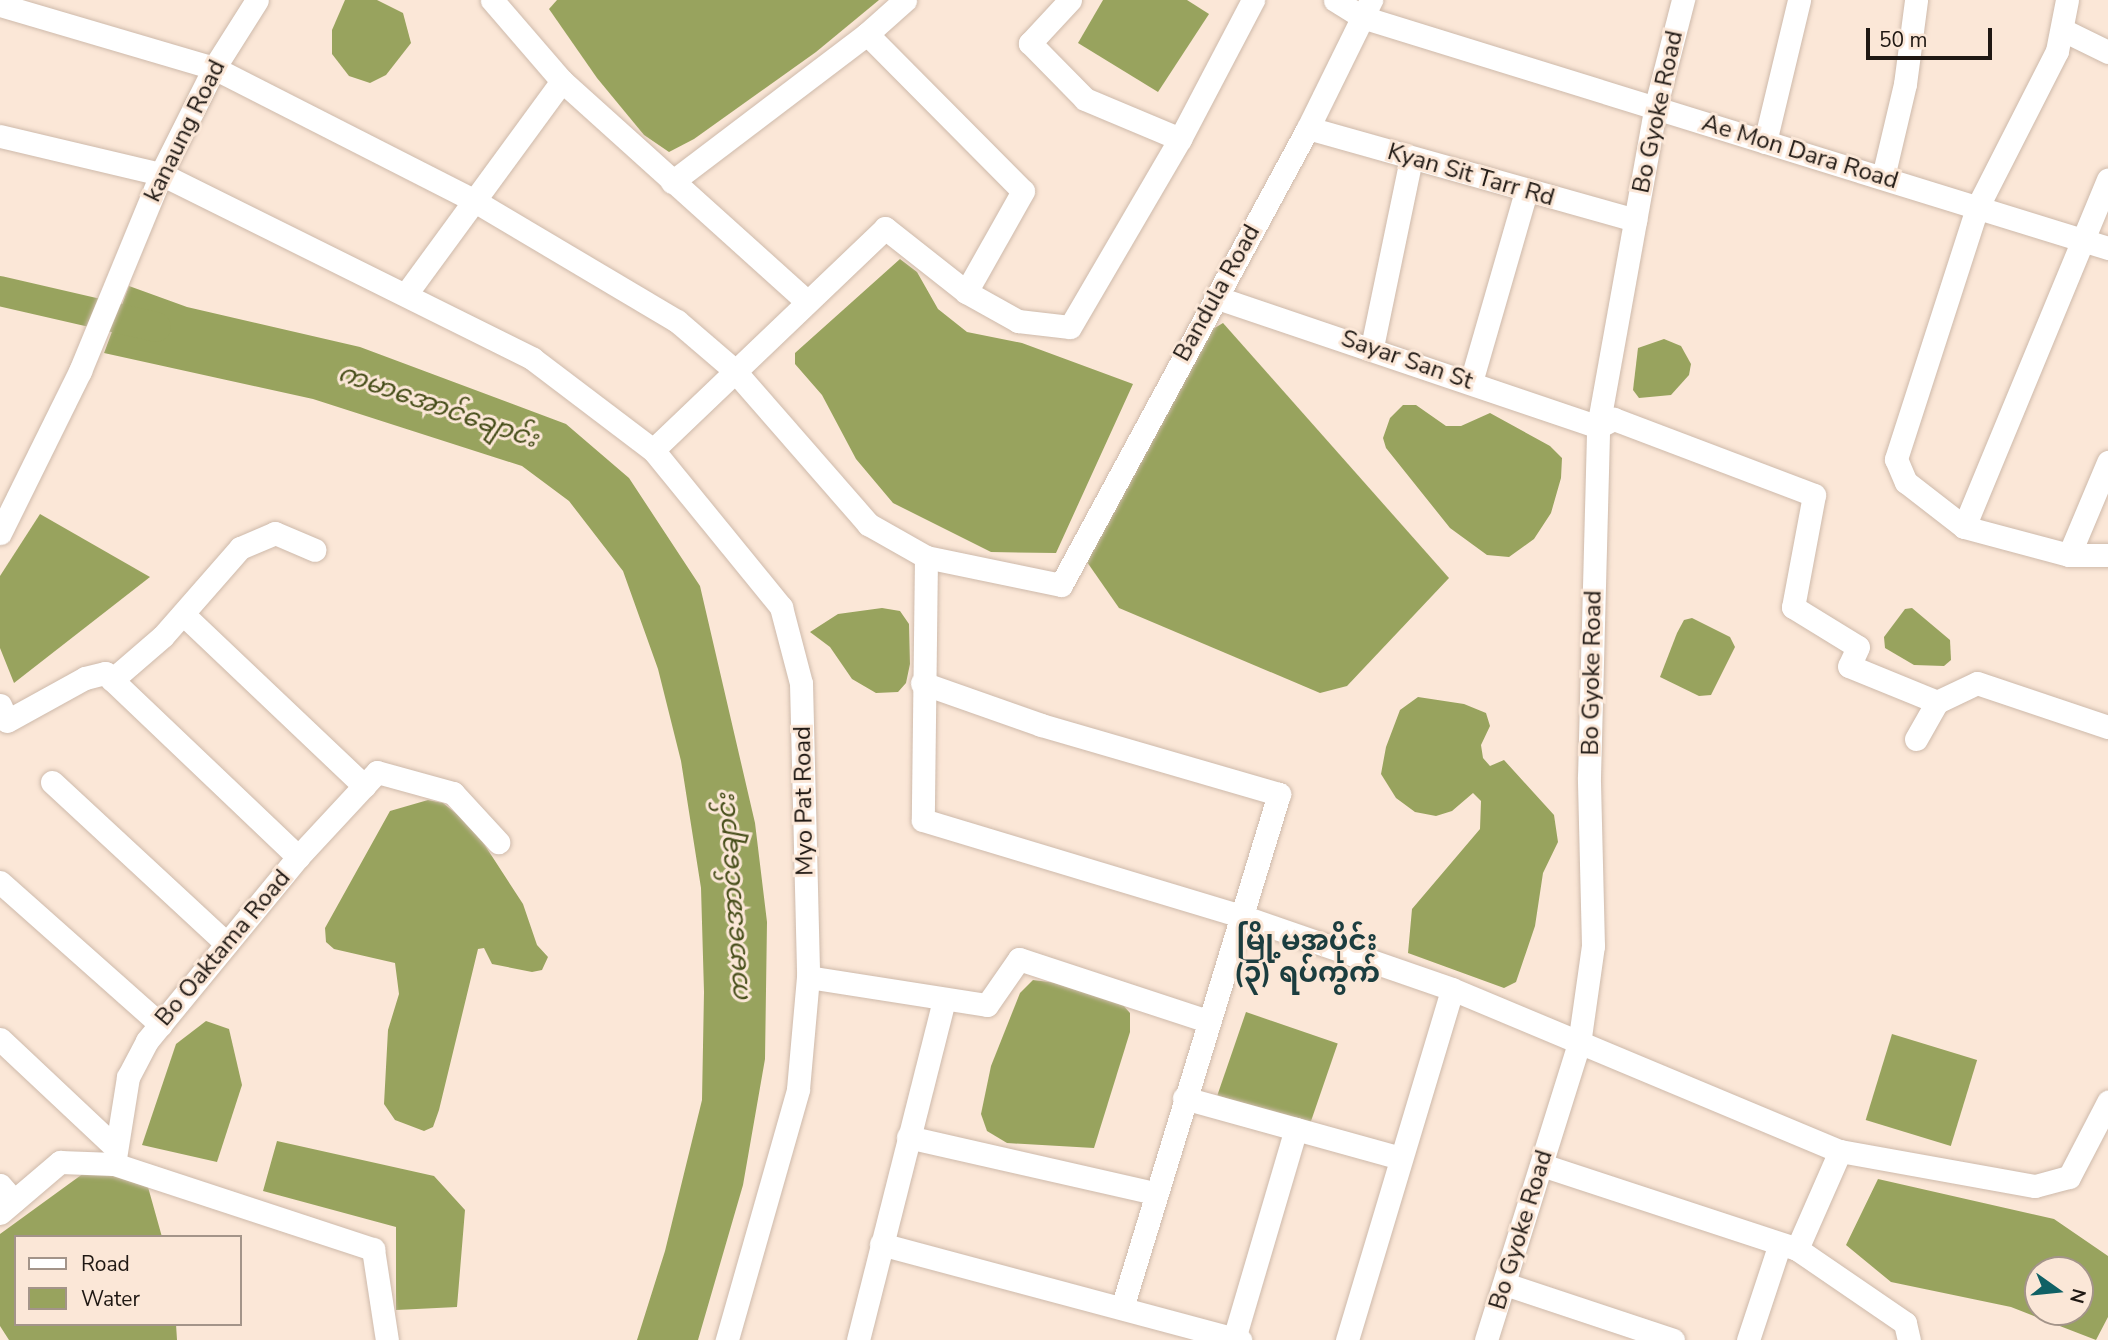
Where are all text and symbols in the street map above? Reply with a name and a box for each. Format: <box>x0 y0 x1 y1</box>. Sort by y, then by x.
scale bar <box>1870 14 1996 58</box>
text: 50 m <box>1879 26 1928 54</box>
street label: Bo Gyoke Road <box>1627 28 1689 196</box>
street label: kanaung Road <box>138 55 232 207</box>
street label: Ae Mon Dara Road <box>1698 108 1902 196</box>
street label: Kyan Sit Tarr Rd <box>1384 137 1558 213</box>
street label: Bandula Road <box>1168 220 1266 366</box>
street label: Sayar San St <box>1337 324 1477 396</box>
water label: ကမာအောင်ချောင်း <box>334 357 542 455</box>
street label: Bo Gyoke Road <box>1576 590 1608 756</box>
street label: Myo Pat Road <box>788 726 820 876</box>
water label: ကမာအောင်ချောင်း <box>710 793 756 1003</box>
street label: Bo Oaktama Road <box>149 864 297 1032</box>
district label: မြို့မအပိုင်း (၃) ရပ်ကွက် <box>1234 924 1380 990</box>
street label: Bo Gyoke Road <box>1483 1147 1559 1313</box>
legend <box>14 1235 242 1326</box>
text: Road <box>81 1250 130 1278</box>
north arrow <box>2024 1256 2094 1326</box>
text: Water <box>81 1285 140 1313</box>
text: N <box>2063 1286 2092 1306</box>

